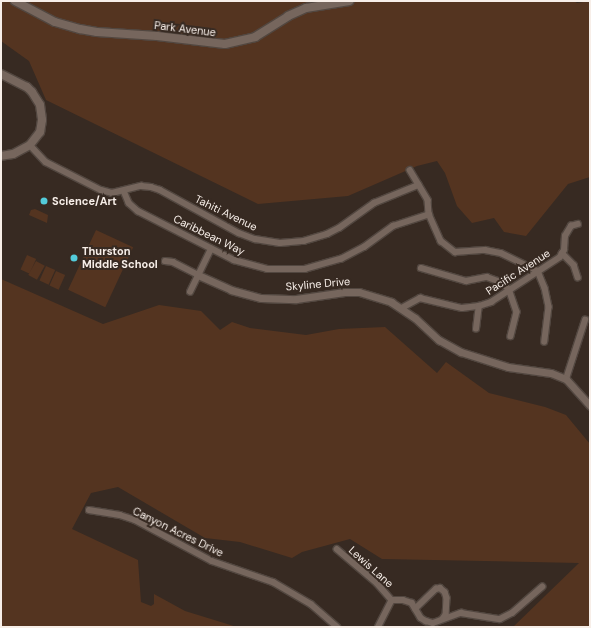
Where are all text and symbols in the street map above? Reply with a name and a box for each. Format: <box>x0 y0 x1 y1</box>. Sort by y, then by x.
street label: Park Avenue <box>153 19 217 39</box>
street label: Tahiti Avenue <box>193 192 259 234</box>
place label: Science/Art <box>52 194 117 208</box>
marker: Science/Art <box>39 196 49 206</box>
street label: Caribbean Way <box>171 212 247 258</box>
place label: Thurston Middle School <box>82 245 158 271</box>
street label: Pacific Avenue <box>483 246 553 298</box>
marker: Thurston Middle School <box>69 253 79 263</box>
street label: Skyline Drive <box>285 275 351 293</box>
street label: Canyon Acres Drive <box>130 504 226 560</box>
street label: Lewis Lane <box>346 544 396 590</box>

